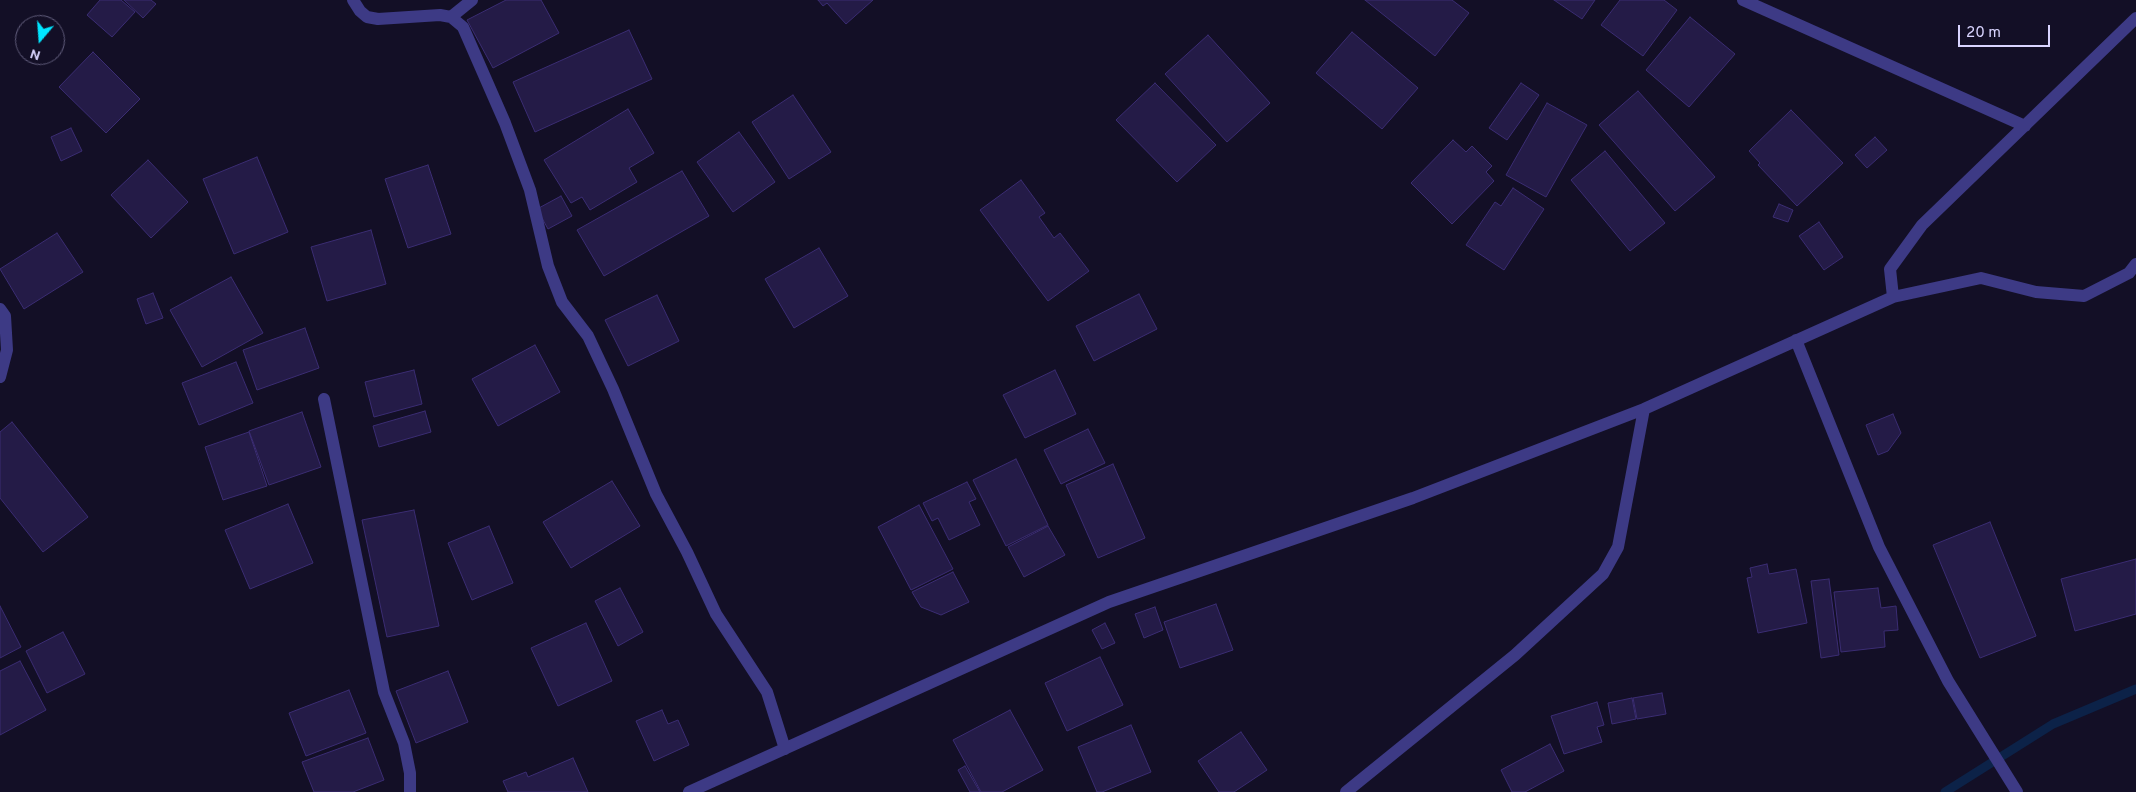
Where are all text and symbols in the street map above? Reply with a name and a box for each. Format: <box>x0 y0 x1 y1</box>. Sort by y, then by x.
north arrow <box>15 15 65 65</box>
scale bar <box>1961 15 2054 47</box>
text: 20 m <box>1966 24 2001 43</box>
text: N <box>28 44 43 63</box>

